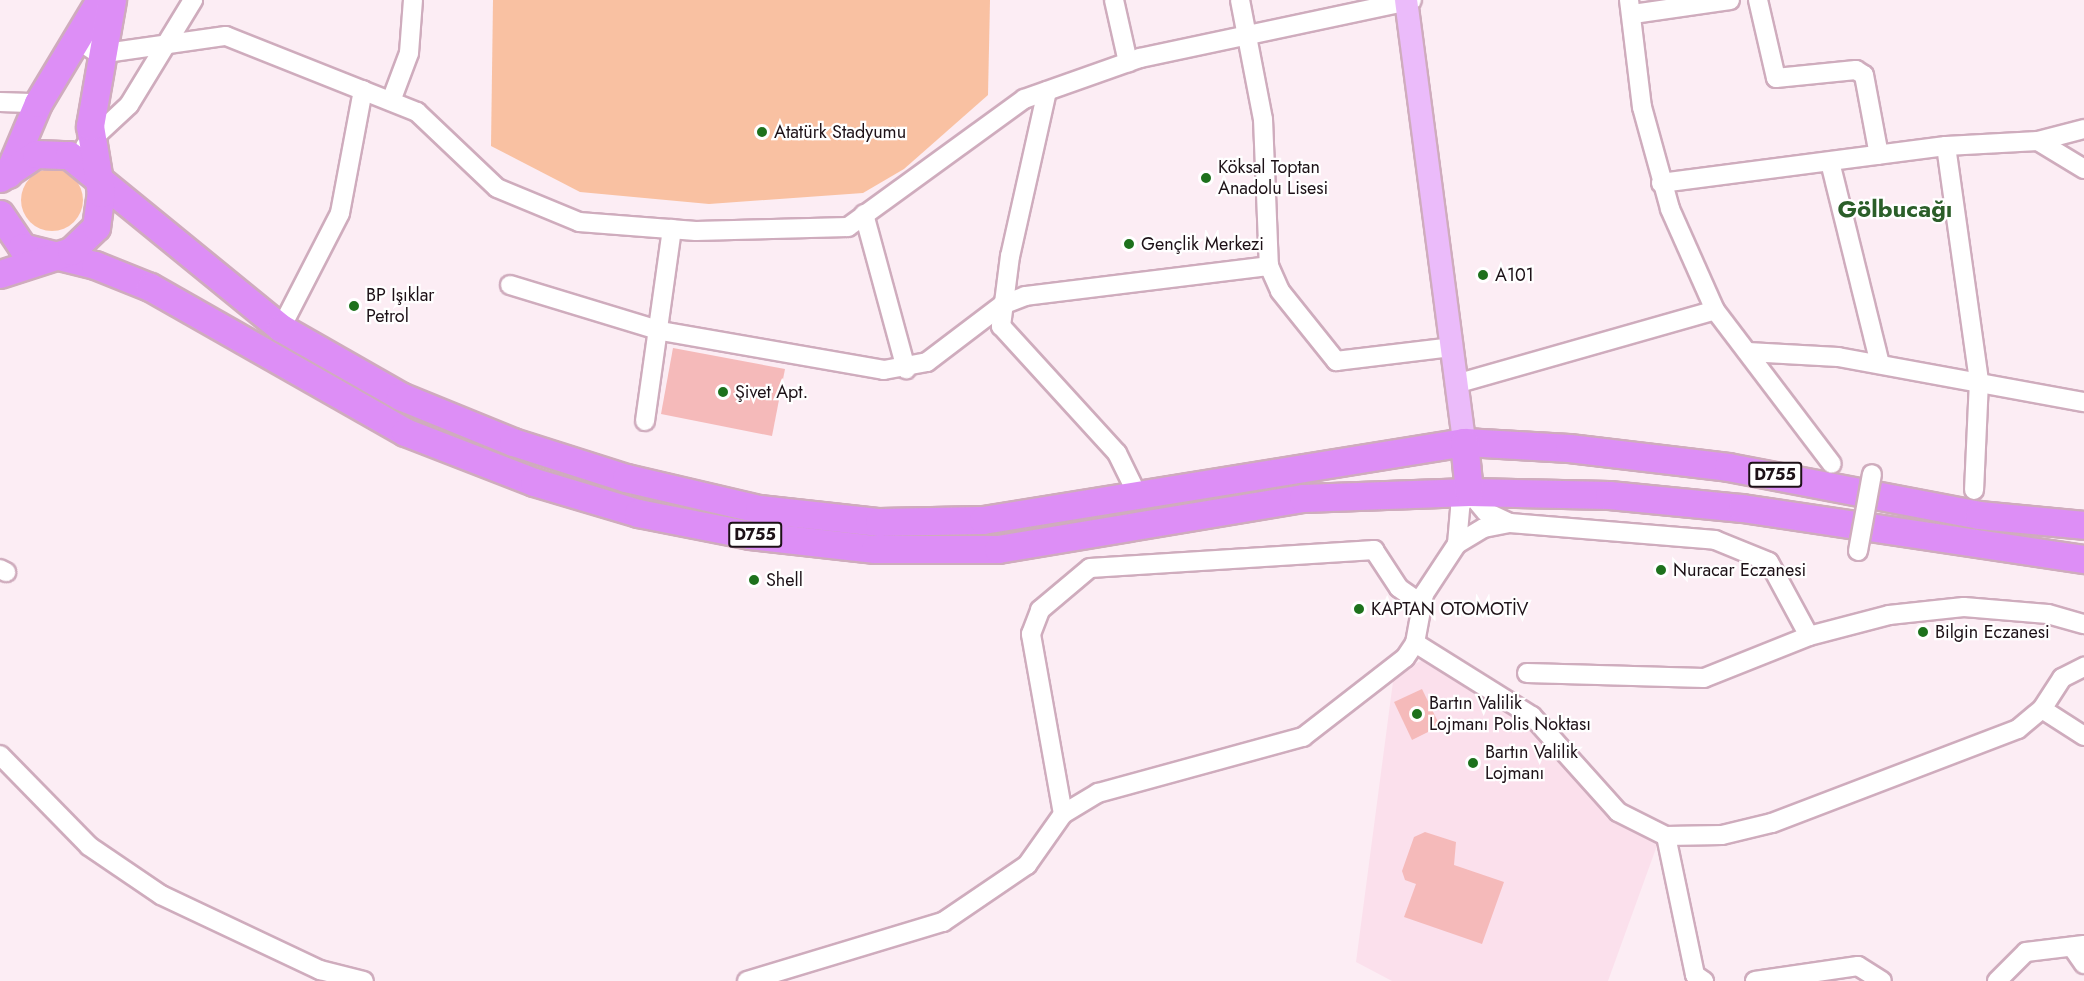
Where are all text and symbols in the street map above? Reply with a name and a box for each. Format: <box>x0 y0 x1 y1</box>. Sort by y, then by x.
place label: Atatürk Stadyumu <box>774 121 906 143</box>
marker: Atatürk Stadyumu <box>755 125 769 139</box>
place label: Köksal Toptan Anadolu Lisesi <box>1218 157 1328 200</box>
marker: Köksal Toptan Anadolu Lisesi <box>1199 171 1213 185</box>
district label: Gölbucağı <box>1838 195 1952 223</box>
place label: Gençlik Merkezi <box>1141 233 1264 255</box>
marker: Gençlik Merkezi <box>1122 237 1136 251</box>
place label: A101 <box>1495 264 1534 286</box>
marker: A101 <box>1476 268 1490 282</box>
place label: BP Işıklar Petrol <box>366 285 435 328</box>
marker: BP Işıklar Petrol <box>347 299 361 313</box>
place label: Şivet Apt. <box>735 381 808 403</box>
marker: Şivet Apt. <box>716 385 730 399</box>
road number: D755 <box>1748 462 1802 488</box>
road number: D755 <box>728 522 782 548</box>
place label: Nuracar Eczanesi <box>1673 559 1806 581</box>
marker: Nuracar Eczanesi <box>1654 563 1668 577</box>
place label: Shell <box>766 569 803 591</box>
marker: Shell <box>747 573 761 587</box>
place label: KAPTAN OTOMOTİV <box>1371 598 1528 620</box>
marker: KAPTAN OTOMOTİV <box>1352 602 1366 616</box>
place label: Bilgin Eczanesi <box>1935 621 2050 643</box>
marker: Bilgin Eczanesi <box>1916 625 1930 639</box>
place label: Bartın Valilik Lojmanı Polis Noktası <box>1429 693 1591 736</box>
marker: Bartın Valilik Lojmanı Polis Noktası <box>1410 707 1424 721</box>
place label: Bartın Valilik Lojmanı <box>1485 742 1578 784</box>
marker: Bartın Valilik Lojmanı <box>1466 756 1480 770</box>

